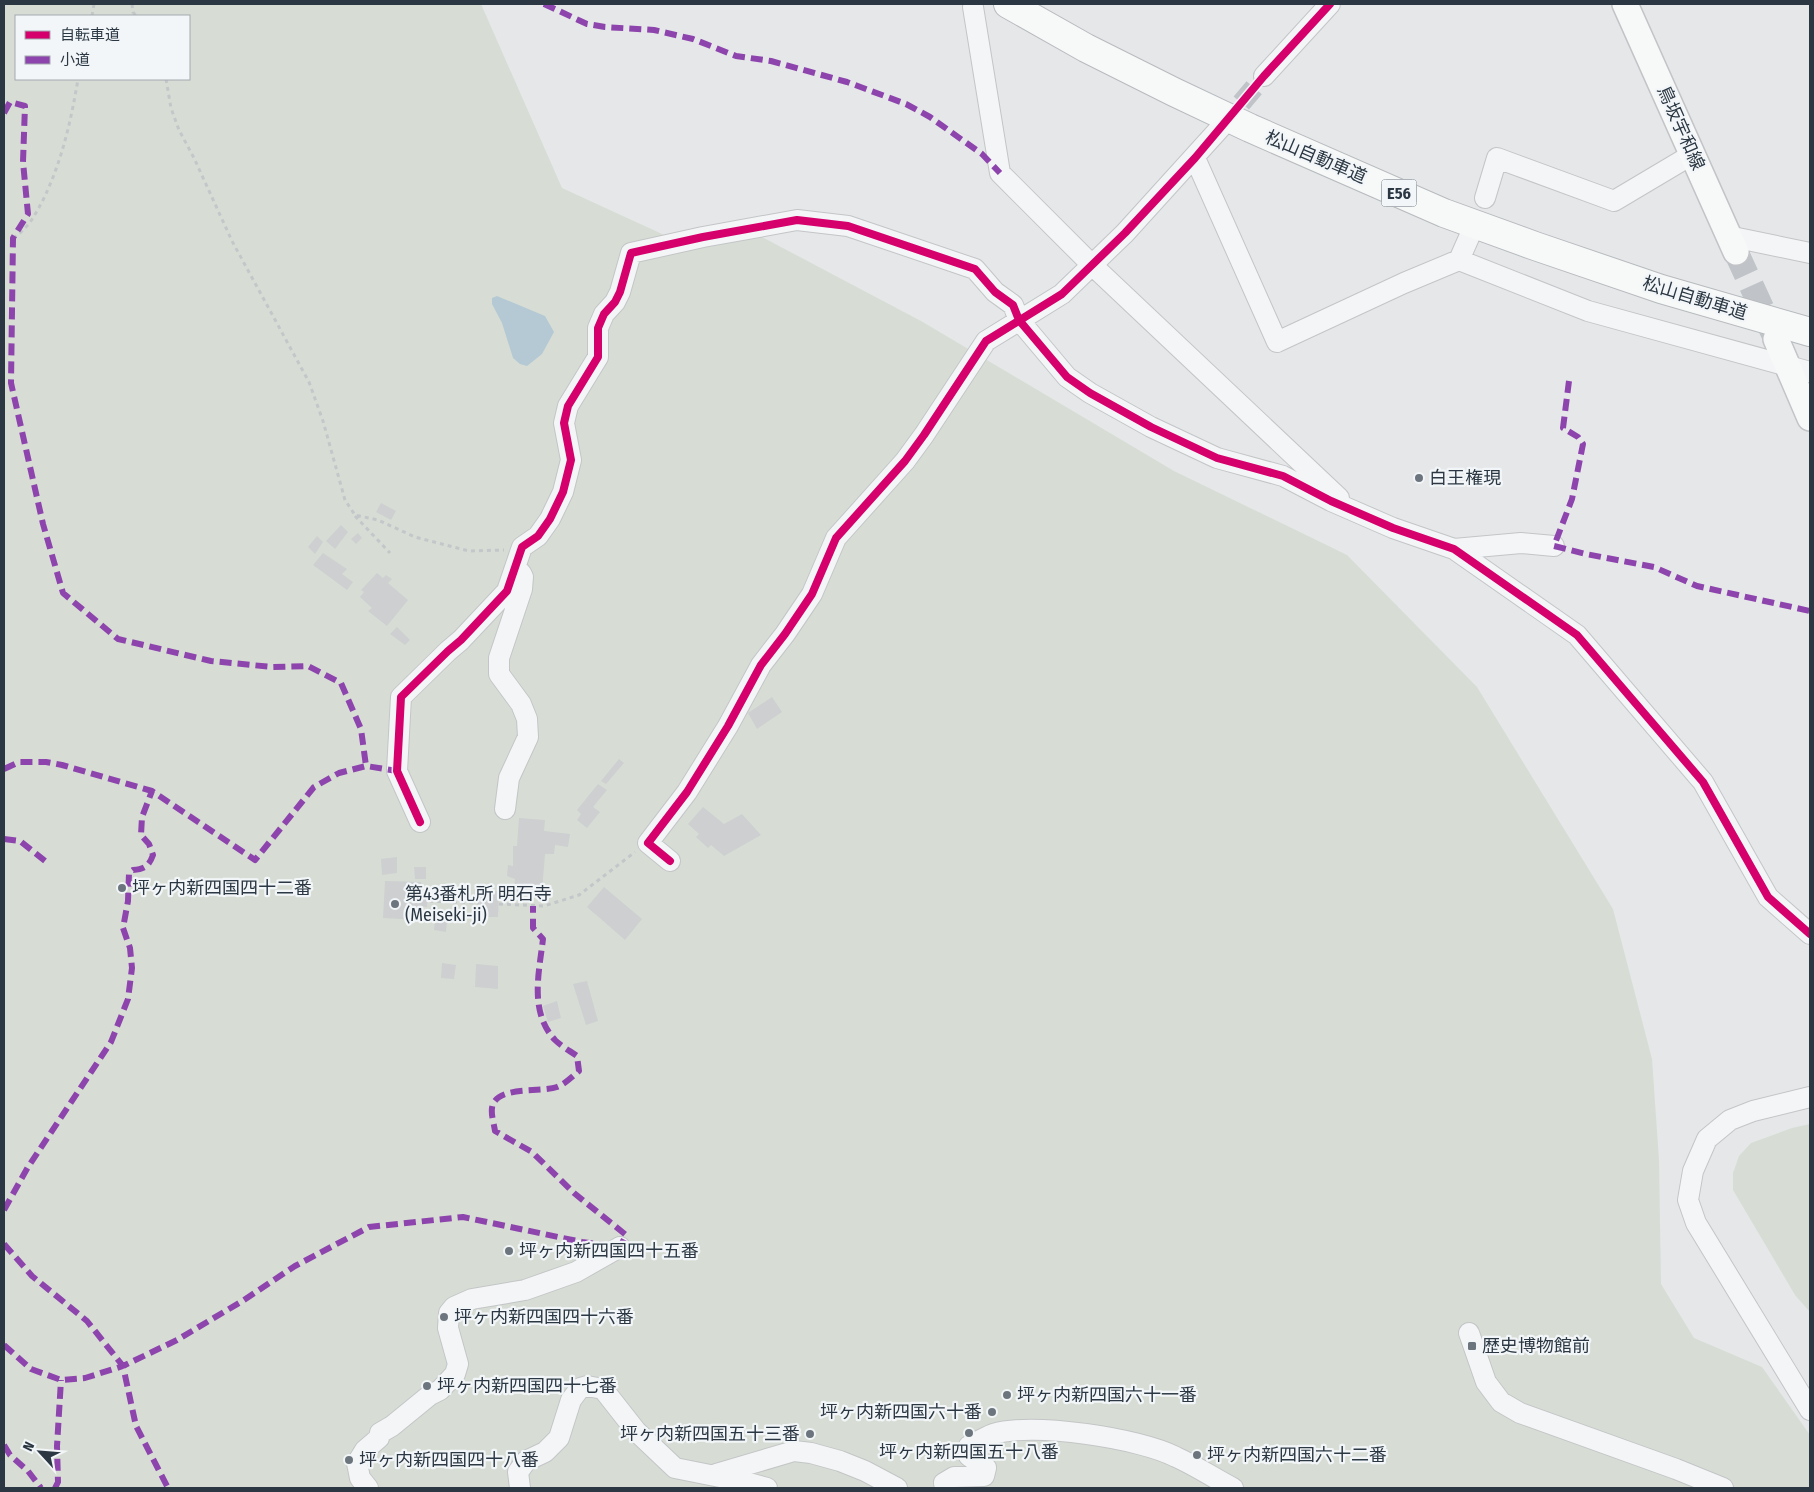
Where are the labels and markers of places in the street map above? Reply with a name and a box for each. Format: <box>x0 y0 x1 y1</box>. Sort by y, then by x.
place label: 白王権現 <box>1429 467 1501 489</box>
marker: 白王権現 <box>1413 472 1425 484</box>
place label: 坪ヶ内新四国四十二番 <box>132 877 312 899</box>
marker: 坪ヶ内新四国四十二番 <box>116 882 128 894</box>
place label: 第43番札所 明石寺 (Meiseki-ji) <box>405 883 552 926</box>
marker: 第43番札所 明石寺 (Meiseki-ji) <box>389 898 401 910</box>
place label: 坪ヶ内新四国四十五番 <box>519 1240 699 1262</box>
marker: 坪ヶ内新四国四十五番 <box>503 1245 515 1257</box>
place label: 坪ヶ内新四国四十六番 <box>454 1306 634 1328</box>
marker: 坪ヶ内新四国四十六番 <box>438 1311 450 1323</box>
place label: 歴史博物館前 <box>1482 1335 1590 1357</box>
marker: 歴史博物館前 <box>1466 1340 1478 1352</box>
place label: 坪ヶ内新四国四十七番 <box>437 1375 617 1397</box>
marker: 坪ヶ内新四国四十七番 <box>421 1380 433 1392</box>
place label: 坪ヶ内新四国六十一番 <box>1017 1384 1197 1406</box>
marker: 坪ヶ内新四国六十一番 <box>1001 1389 1013 1401</box>
place label: 坪ヶ内新四国六十番 <box>820 1401 982 1423</box>
marker: 坪ヶ内新四国六十番 <box>986 1406 998 1418</box>
place label: 坪ヶ内新四国五十三番 <box>620 1423 800 1445</box>
marker: 坪ヶ内新四国五十八番 <box>963 1427 975 1439</box>
marker: 坪ヶ内新四国五十三番 <box>804 1428 816 1440</box>
place label: 坪ヶ内新四国五十八番 <box>879 1441 1059 1463</box>
place label: 坪ヶ内新四国六十二番 <box>1207 1444 1387 1466</box>
place label: 坪ヶ内新四国四十八番 <box>359 1449 539 1471</box>
marker: 坪ヶ内新四国六十二番 <box>1191 1449 1203 1461</box>
marker: 坪ヶ内新四国四十八番 <box>343 1454 355 1466</box>

